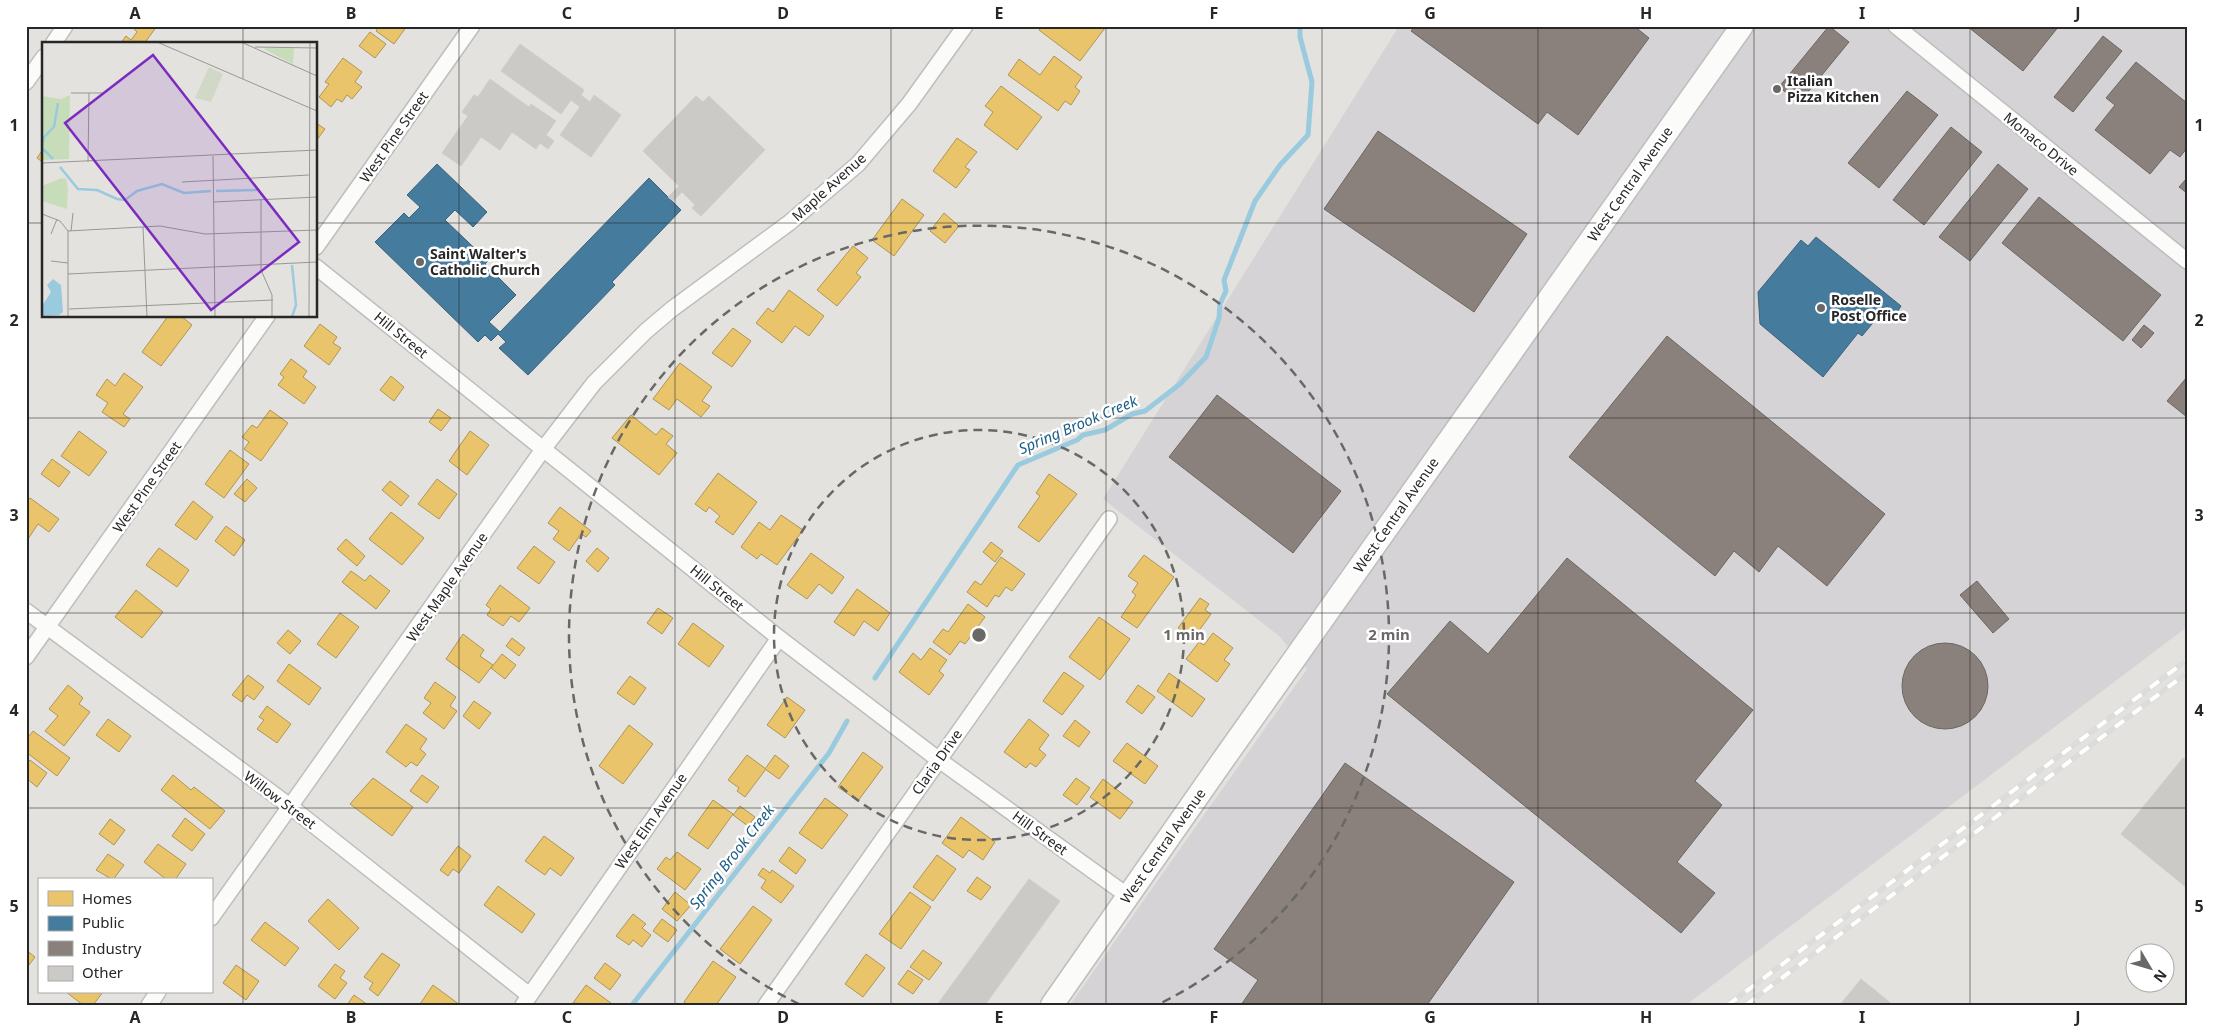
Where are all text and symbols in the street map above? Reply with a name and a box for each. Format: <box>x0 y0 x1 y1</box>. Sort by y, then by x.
text: A <box>129 2 141 24</box>
text: B <box>346 2 356 24</box>
text: C <box>562 2 572 24</box>
text: D <box>777 2 789 24</box>
text: E <box>995 2 1004 24</box>
text: F <box>1210 2 1218 24</box>
text: G <box>1424 2 1436 24</box>
text: H <box>1640 2 1652 24</box>
text: I <box>1859 2 1865 24</box>
text: J <box>2073 2 2081 24</box>
inset map <box>42 42 318 318</box>
place label: Italian Pizza Kitchen <box>1787 71 1879 106</box>
marker: Italian Pizza Kitchen <box>1771 83 1783 95</box>
street label: West Pine Street <box>355 87 432 186</box>
street label: Monaco Drive <box>2000 108 2083 180</box>
text: 1 <box>9 114 19 136</box>
text: 1 <box>2194 114 2204 136</box>
street label: West Central Avenue <box>1583 122 1677 245</box>
street label: Maple Avenue <box>788 148 870 225</box>
place label: Saint Walter's Catholic Church <box>430 244 540 279</box>
marker: Saint Walter's Catholic Church <box>414 256 426 268</box>
place label: Roselle Post Office <box>1831 290 1907 325</box>
marker: Roselle Post Office <box>1815 302 1827 314</box>
street label: Hill Street <box>370 307 432 362</box>
text: 2 <box>9 309 19 331</box>
text: 2 <box>2194 309 2204 331</box>
water label: Spring Brook Creek <box>1015 390 1141 458</box>
street label: West Pine Street <box>108 437 185 536</box>
street label: West Central Avenue <box>1349 453 1443 576</box>
text: 3 <box>9 504 19 526</box>
text: 3 <box>2194 504 2204 526</box>
street label: West Maple Avenue <box>402 528 492 645</box>
street label: Hill Street <box>686 560 748 615</box>
text: 1 min <box>1163 624 1205 644</box>
text: 2 min <box>1368 624 1410 644</box>
centre of rings <box>970 626 988 644</box>
text: 4 <box>9 699 19 721</box>
text: 4 <box>2194 699 2204 721</box>
street label: Claria Drive <box>907 725 966 798</box>
street label: Willow Street <box>240 766 320 833</box>
street label: West Elm Avenue <box>610 769 691 873</box>
street label: West Central Avenue <box>1116 784 1210 907</box>
water label: Spring Brook Creek <box>684 800 779 913</box>
street label: Hill Street <box>1009 806 1072 859</box>
legend <box>38 878 212 994</box>
text: Homes <box>82 888 132 908</box>
text: 5 <box>9 895 19 917</box>
text: 5 <box>2194 895 2204 917</box>
text: Public <box>82 912 125 932</box>
text: Industry <box>82 938 142 958</box>
north arrow <box>2126 944 2176 994</box>
text: Other <box>82 962 123 982</box>
text: N <box>2150 966 2172 987</box>
text: A <box>129 1006 141 1028</box>
text: B <box>346 1006 356 1028</box>
text: C <box>562 1006 572 1028</box>
text: D <box>777 1006 789 1028</box>
text: E <box>995 1006 1004 1028</box>
text: F <box>1210 1006 1218 1028</box>
text: G <box>1424 1006 1436 1028</box>
text: H <box>1640 1006 1652 1028</box>
text: I <box>1859 1006 1865 1028</box>
text: J <box>2073 1006 2081 1028</box>

